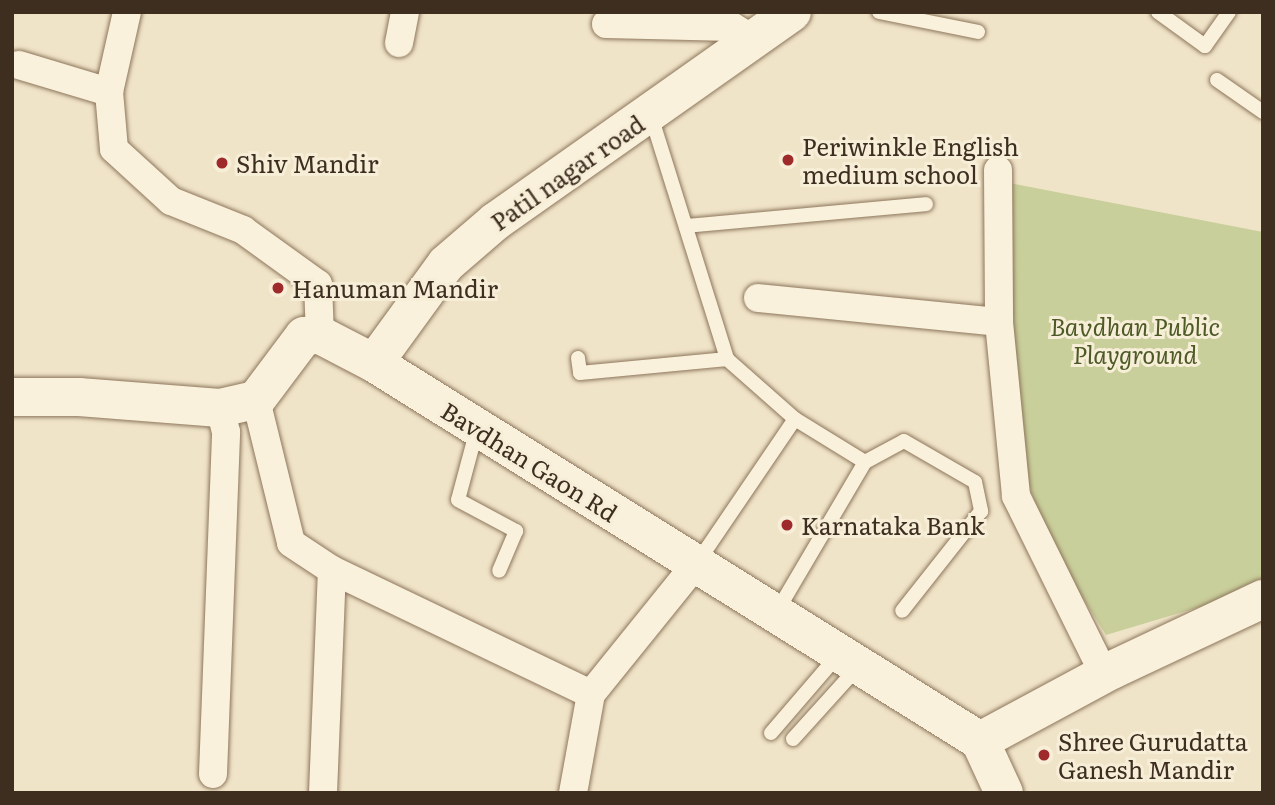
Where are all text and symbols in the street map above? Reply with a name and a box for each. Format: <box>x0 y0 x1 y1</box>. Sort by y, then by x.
street label: Patil nagar road <box>485 108 649 236</box>
place label: Periwinkle English medium school <box>802 132 1019 188</box>
place label: Shiv Mandir <box>236 149 379 177</box>
marker: Periwinkle English medium school <box>780 152 796 168</box>
marker: Shiv Mandir <box>214 155 230 171</box>
place label: Hanuman Mandir <box>292 274 498 302</box>
marker: Hanuman Mandir <box>270 280 286 296</box>
park label: Bavdhan Public Playground <box>1050 312 1220 368</box>
street label: Bavdhan Gaon Rd <box>437 395 623 527</box>
place label: Karnataka Bank <box>801 511 985 539</box>
marker: Karnataka Bank <box>779 517 795 533</box>
place label: Shree Gurudatta Ganesh Mandir <box>1058 727 1248 783</box>
marker: Shree Gurudatta Ganesh Mandir <box>1036 747 1052 763</box>

